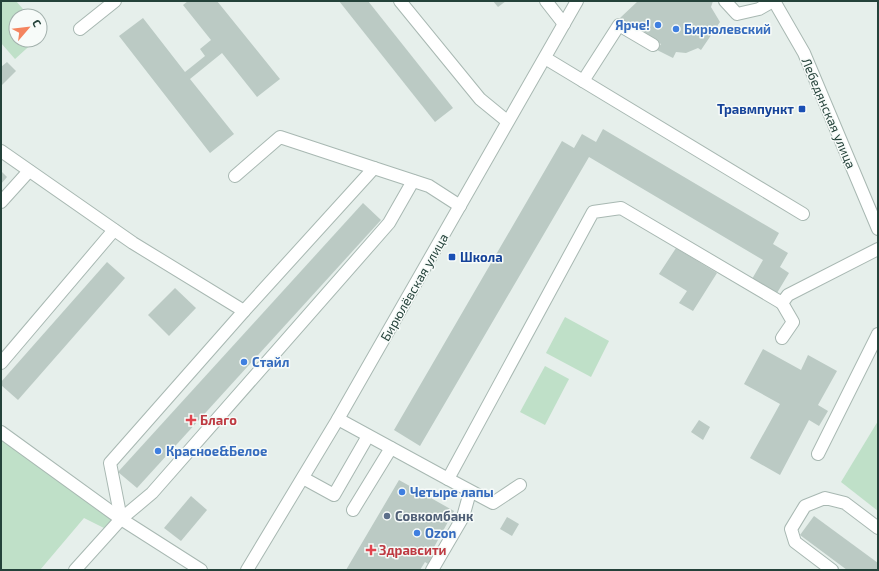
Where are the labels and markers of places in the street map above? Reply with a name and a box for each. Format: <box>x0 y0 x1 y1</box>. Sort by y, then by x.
place label: Ярче! <box>615 17 650 33</box>
marker: Ярче! <box>653 20 663 30</box>
place label: Бирюлевский <box>684 21 771 37</box>
marker: Бирюлевский <box>671 24 681 34</box>
place label: Травмпункт <box>717 101 794 117</box>
marker: Травмпункт <box>797 104 807 114</box>
place label: Школа <box>460 249 503 265</box>
marker: Школа <box>447 252 457 262</box>
place label: Стайл <box>252 354 289 370</box>
marker: Стайл <box>239 357 249 367</box>
place label: Благо <box>200 412 237 428</box>
marker: Благо <box>185 414 197 426</box>
place label: Красное&Белое <box>166 443 267 459</box>
marker: Красное&Белое <box>153 446 163 456</box>
place label: Четыре лапы <box>410 484 494 500</box>
marker: Четыре лапы <box>397 487 407 497</box>
place label: Совкомбанк <box>395 508 474 524</box>
marker: Совкомбанк <box>382 511 392 521</box>
place label: Ozon <box>425 525 456 541</box>
marker: Ozon <box>412 528 422 538</box>
place label: Здравсити <box>379 542 447 558</box>
marker: Здравсити <box>366 545 376 555</box>

